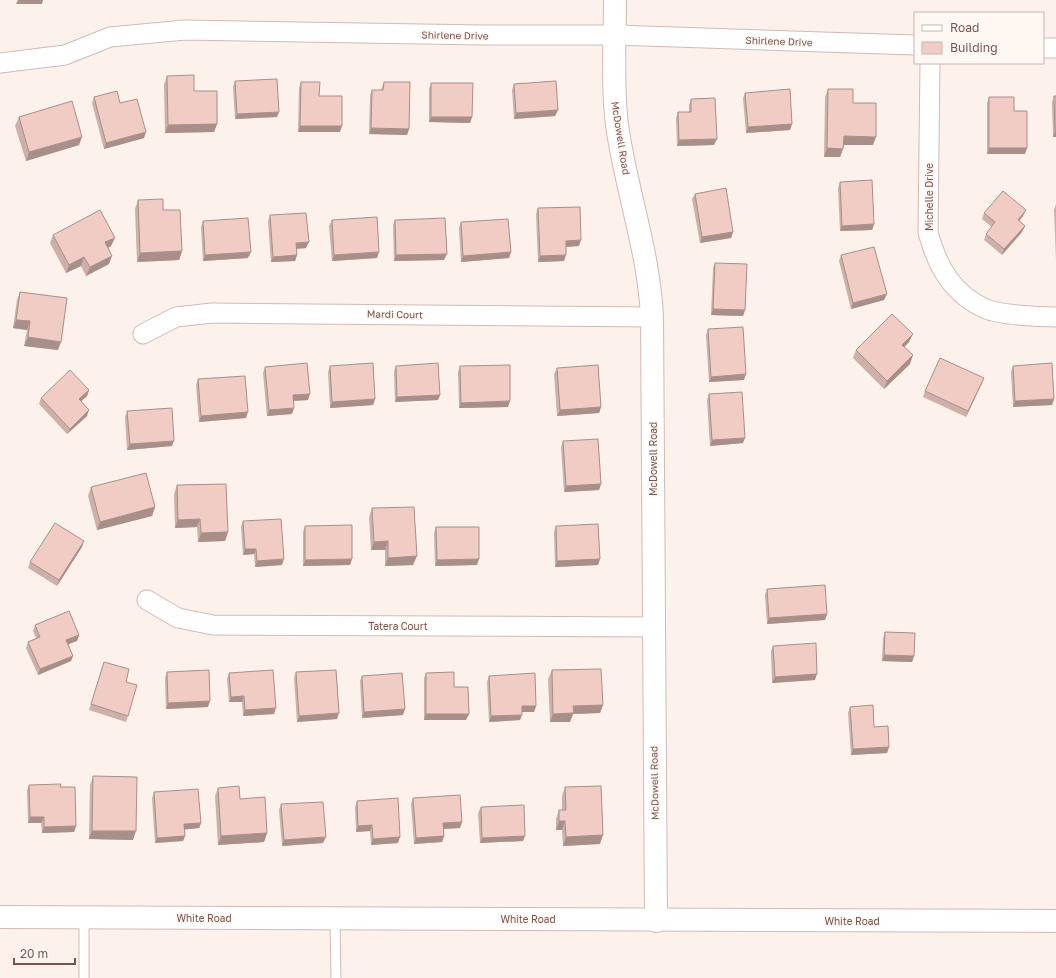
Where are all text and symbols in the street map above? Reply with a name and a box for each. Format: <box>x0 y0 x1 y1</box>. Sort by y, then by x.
legend <box>914 12 1044 64</box>
text: Road <box>950 20 979 35</box>
street label: Shirlene Drive <box>421 28 489 42</box>
street label: Shirlene Drive <box>745 34 813 48</box>
text: Building <box>950 40 998 55</box>
street label: McDowell Road <box>609 100 633 176</box>
street label: Michelle Drive <box>923 163 935 231</box>
street label: Mardi Court <box>367 308 423 320</box>
street label: McDowell Road <box>647 422 659 496</box>
street label: Tatera Court <box>368 620 428 632</box>
street label: McDowell Road <box>647 746 661 820</box>
street label: White Road <box>176 912 232 924</box>
street label: White Road <box>500 913 556 925</box>
street label: White Road <box>824 915 880 927</box>
scale bar <box>14 940 75 966</box>
text: 20 m <box>20 946 48 961</box>

